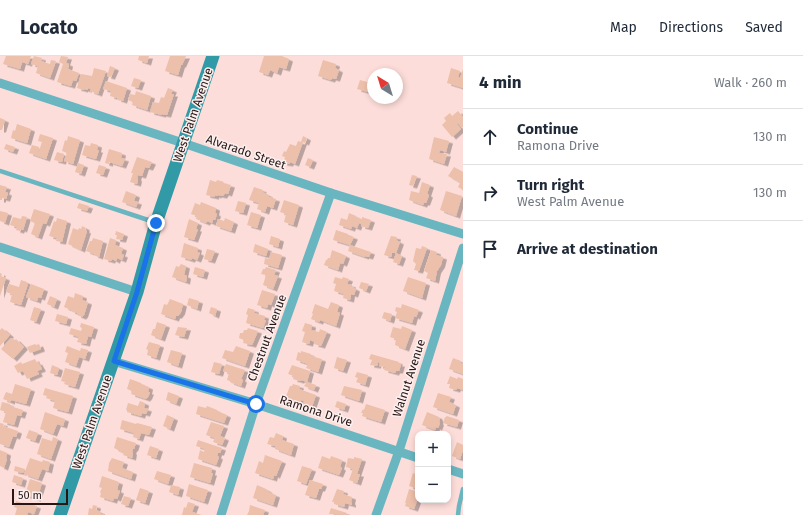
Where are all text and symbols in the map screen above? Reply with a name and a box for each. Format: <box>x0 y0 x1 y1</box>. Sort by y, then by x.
text: Locato <box>20 16 78 39</box>
text: Map <box>610 19 637 36</box>
text: Directions <box>659 19 723 36</box>
text: Saved <box>745 19 783 36</box>
street label: West Palm Avenue <box>170 66 216 164</box>
north arrow <box>367 68 403 104</box>
text: 4 min <box>479 72 522 93</box>
text: Walk · 260 m <box>714 75 787 90</box>
text: Continue <box>517 120 578 138</box>
icon: ahead <box>479 126 501 148</box>
text: 130 m <box>753 129 787 144</box>
street label: Alvarado Street <box>204 132 288 172</box>
text: Ramona Drive <box>517 138 599 153</box>
text: Turn right <box>517 176 584 194</box>
icon: right <box>479 182 501 204</box>
text: 130 m <box>753 185 787 200</box>
text: West Palm Avenue <box>517 194 624 209</box>
route end <box>147 214 165 232</box>
icon: arrive <box>479 238 501 260</box>
text: Arrive at destination <box>517 240 658 258</box>
street label: Chestnut Avenue <box>245 293 289 383</box>
street label: Walnut Avenue <box>390 337 428 419</box>
street label: West Palm Avenue <box>69 373 115 471</box>
street label: Ramona Drive <box>278 393 354 429</box>
route start <box>247 395 265 413</box>
map controls <box>415 431 451 503</box>
button: + <box>415 431 451 467</box>
button: − <box>415 467 451 503</box>
scale bar <box>12 487 68 506</box>
text: 50 m <box>18 489 42 502</box>

